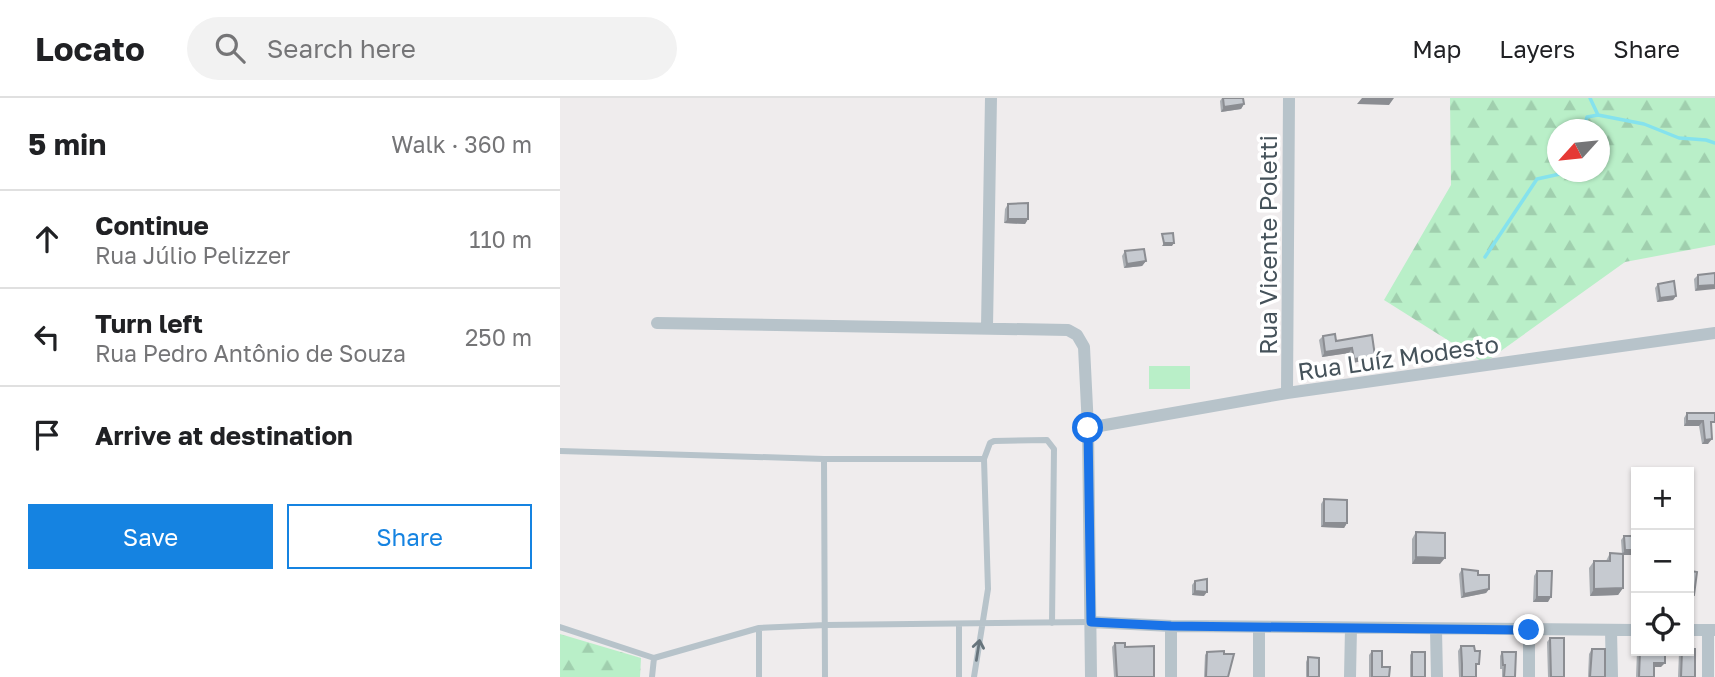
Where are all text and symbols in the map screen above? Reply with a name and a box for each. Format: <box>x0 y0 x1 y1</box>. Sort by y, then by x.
search box <box>187 17 677 80</box>
text: Locato <box>35 29 145 68</box>
icon: search <box>211 29 249 67</box>
text: Search here <box>267 33 416 64</box>
text: Map <box>1412 34 1461 63</box>
text: Layers <box>1499 34 1575 63</box>
text: Share <box>1613 34 1680 63</box>
north arrow <box>1547 119 1610 182</box>
text: 5 min <box>28 126 106 162</box>
text: Walk · 360 m <box>391 130 532 158</box>
street label: Rua Vicente Poletti <box>1253 135 1282 355</box>
text: Continue <box>95 210 209 241</box>
icon: ahead <box>28 220 66 258</box>
text: 110 m <box>469 225 532 253</box>
text: Rua Júlio Pelizzer <box>95 241 290 269</box>
text: Turn left <box>95 308 203 339</box>
icon: left <box>28 318 66 356</box>
text: 250 m <box>465 323 532 351</box>
street label: Rua Luíz Modesto <box>1296 329 1500 385</box>
text: Rua Pedro Antônio de Souza <box>95 339 406 367</box>
route start <box>1072 412 1103 443</box>
icon: arrive <box>28 416 66 454</box>
text: Arrive at destination <box>95 420 353 451</box>
map controls <box>1631 467 1694 656</box>
button: + <box>1631 467 1694 530</box>
button: Save <box>28 504 273 569</box>
button: Share <box>287 504 532 569</box>
button: − <box>1631 530 1694 593</box>
button: locate <box>1631 593 1694 656</box>
route end <box>1513 614 1544 645</box>
one-way arrow <box>972 639 985 662</box>

